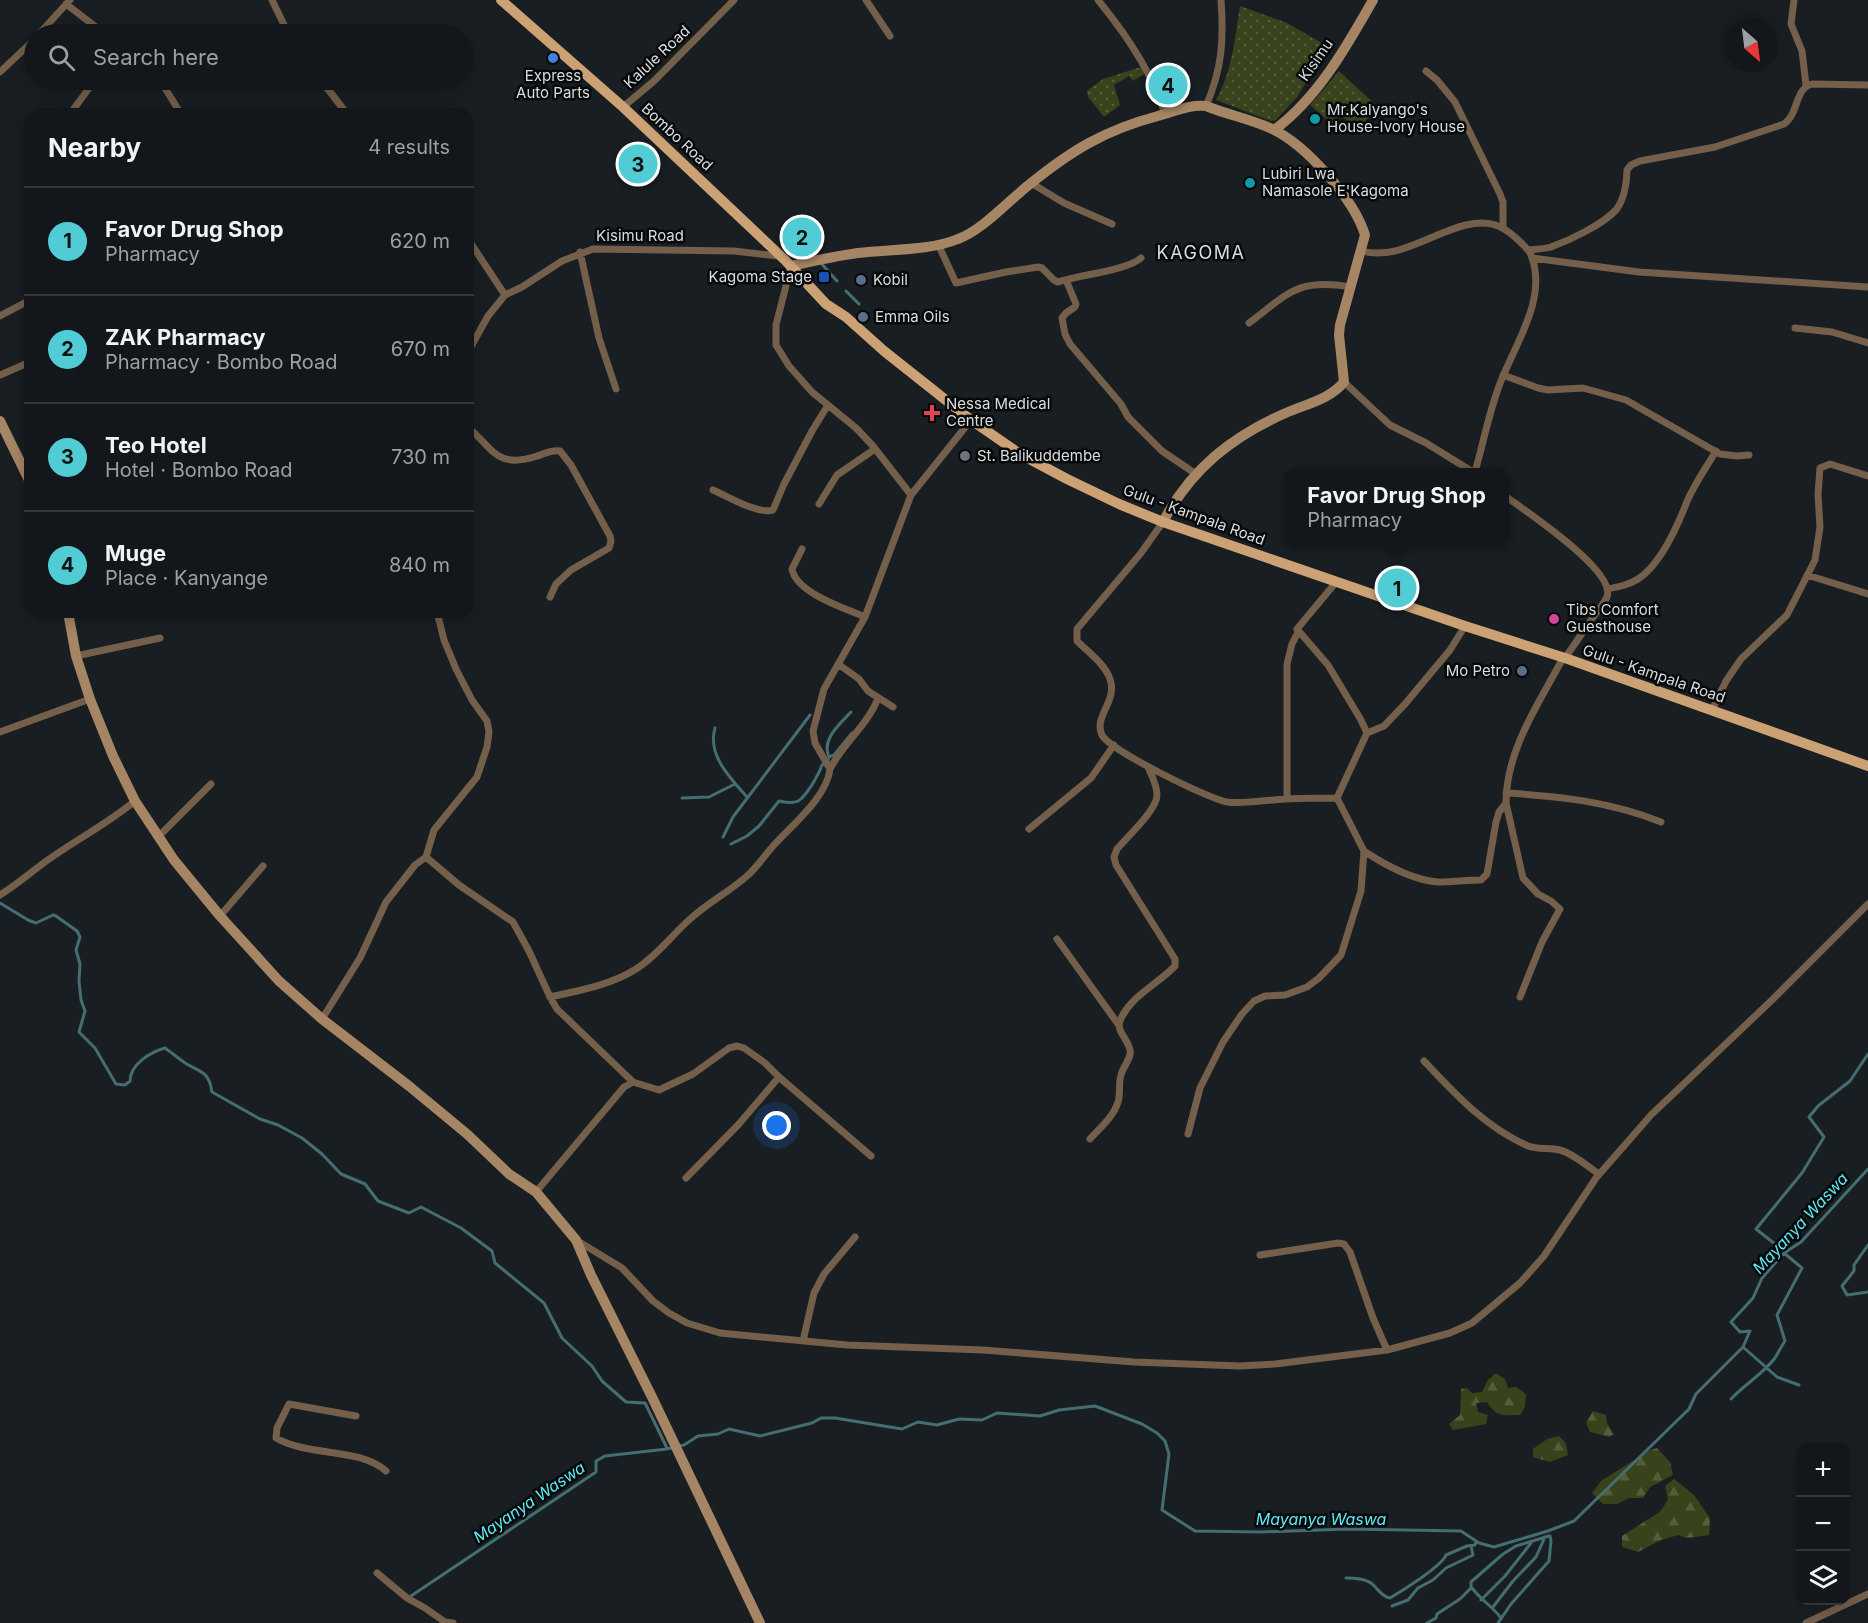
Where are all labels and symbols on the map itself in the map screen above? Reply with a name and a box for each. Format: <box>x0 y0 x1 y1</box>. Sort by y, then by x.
north arrow <box>1724 18 1778 72</box>
street label: Kalule Road <box>620 21 694 92</box>
street label: Kisimu <box>1294 35 1337 85</box>
marker: Express Auto Parts <box>546 51 560 65</box>
pin: 4 <box>1148 62 1188 107</box>
place label: Express Auto Parts <box>516 66 590 102</box>
street label: Bombo Road <box>638 99 717 174</box>
place label: Mr.Kalyango's House-Ivory House <box>1327 100 1465 136</box>
marker: Mr.Kalyango's House-Ivory House <box>1308 112 1322 126</box>
pin: 3 <box>618 142 658 186</box>
place label: Lubiri Lwa Namasole E'Kagoma <box>1262 164 1409 200</box>
marker: Lubiri Lwa Namasole E'Kagoma <box>1243 176 1257 190</box>
pin: 2 <box>782 214 822 260</box>
street label: Kisimu Road <box>596 226 684 245</box>
district label: KAGOMA <box>1157 242 1245 263</box>
place label: Kagoma Stage <box>709 267 812 286</box>
marker: Kagoma Stage <box>817 270 831 284</box>
place label: Kobil <box>873 270 908 289</box>
marker: Kobil <box>854 273 868 287</box>
place label: Emma Oils <box>875 307 950 326</box>
marker: Emma Oils <box>856 310 870 324</box>
place label: Nessa Medical Centre <box>946 394 1050 430</box>
marker: Nessa Medical Centre <box>923 404 941 422</box>
place label: St. Balikuddembe <box>977 446 1101 465</box>
marker: St. Balikuddembe <box>958 449 972 463</box>
street label: Gulu - Kampala Road <box>1121 480 1268 549</box>
pin: 1 <box>1378 566 1416 610</box>
place label: Tibs Comfort Guesthouse <box>1566 600 1659 636</box>
marker: Tibs Comfort Guesthouse <box>1547 612 1561 626</box>
street label: Gulu - Kampala Road <box>1580 640 1728 707</box>
place label: Mo Petro <box>1446 661 1510 680</box>
marker: Mo Petro <box>1515 664 1529 678</box>
your location <box>762 1111 791 1140</box>
water label: Mayanya Waswa <box>1748 1168 1852 1278</box>
water label: Mayanya Waswa <box>469 1457 589 1547</box>
water label: Mayanya Waswa <box>1256 1509 1386 1529</box>

